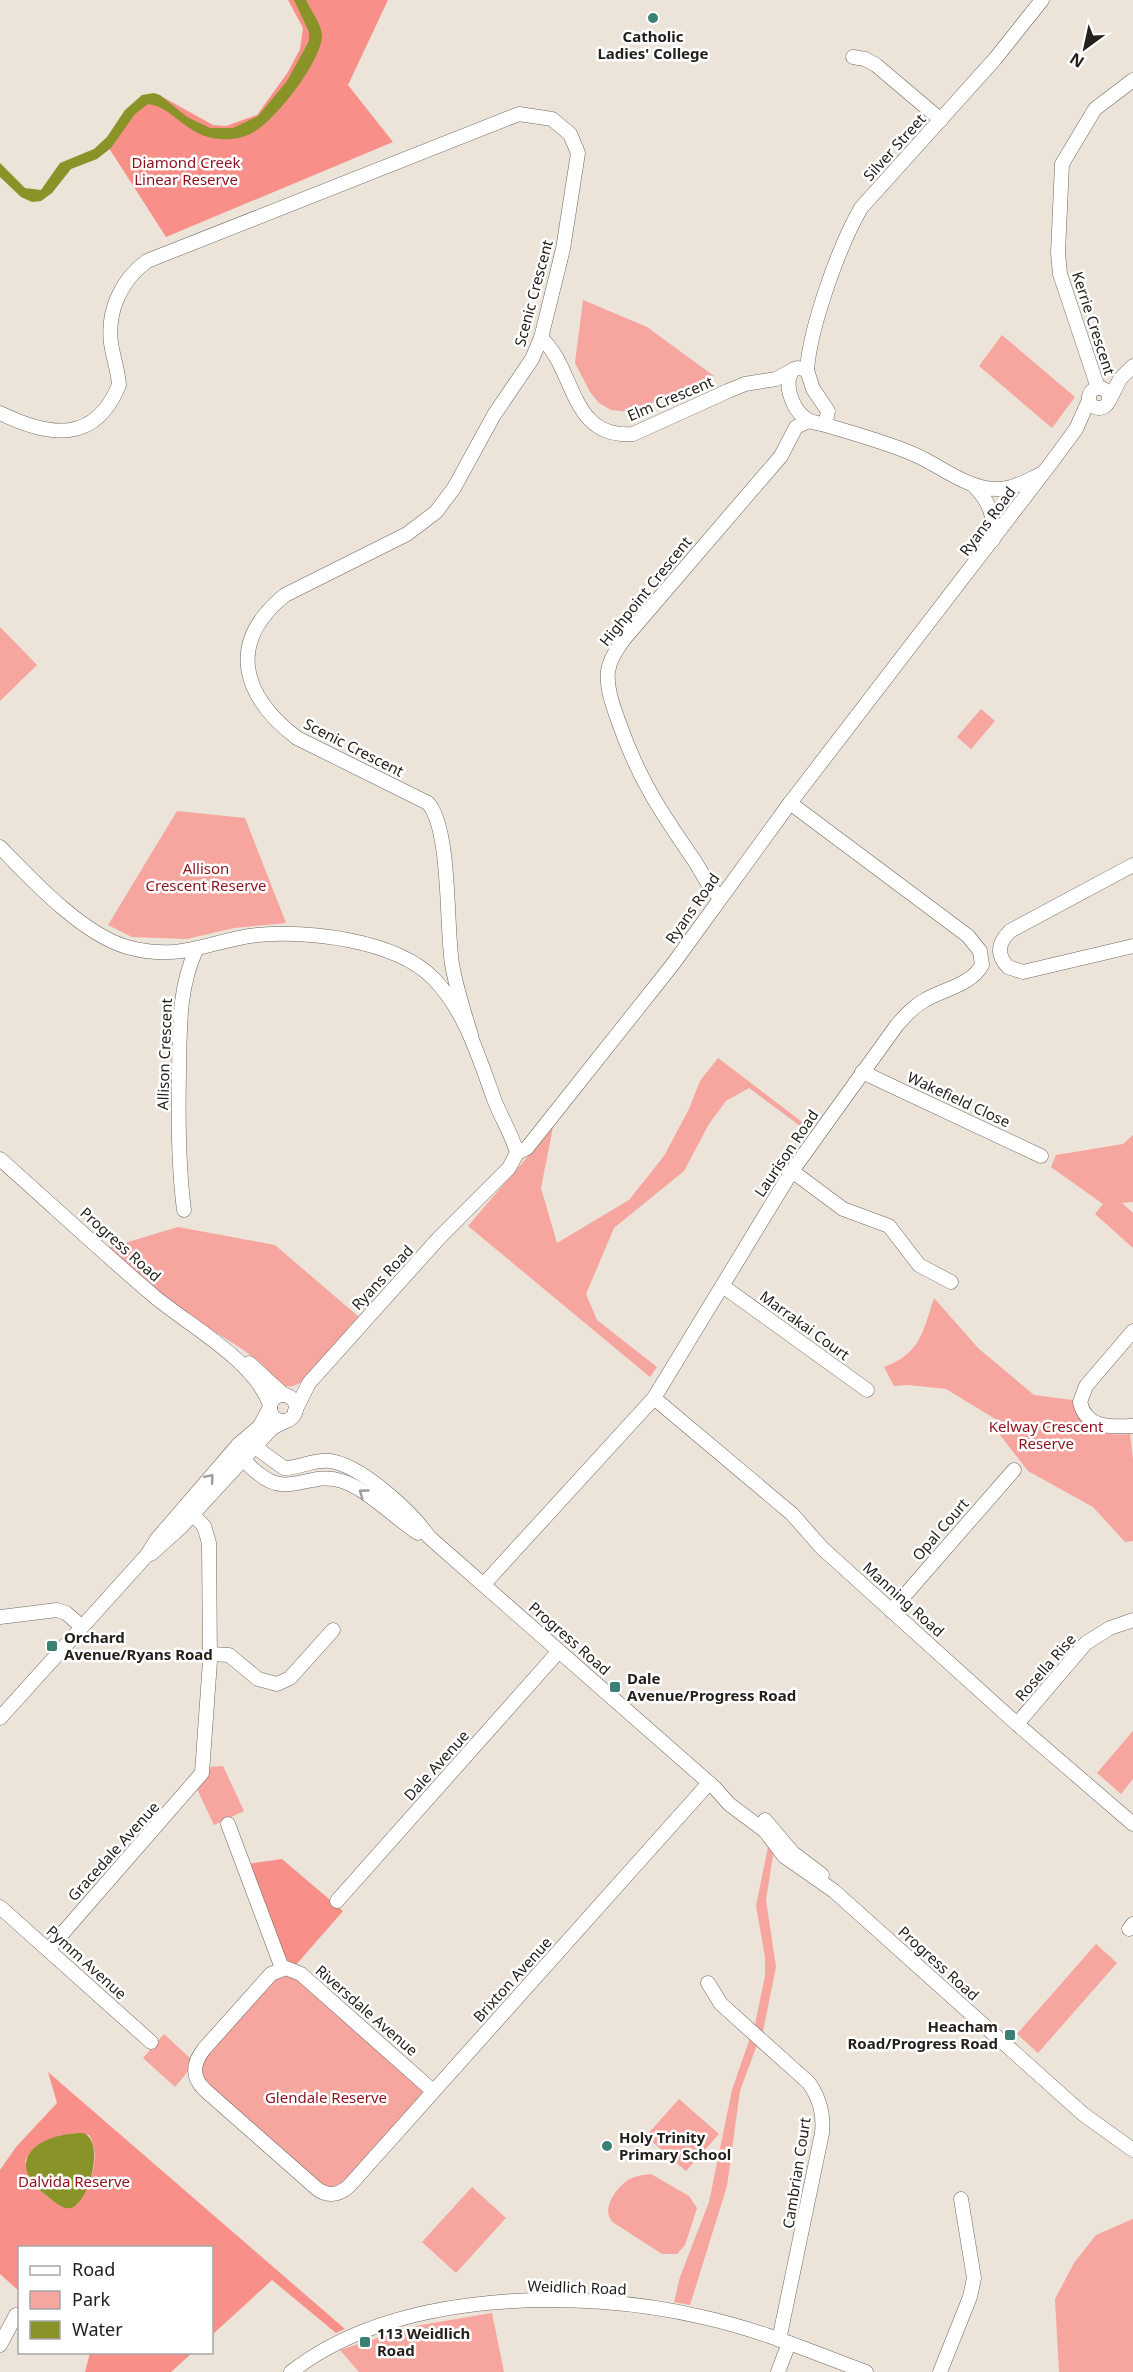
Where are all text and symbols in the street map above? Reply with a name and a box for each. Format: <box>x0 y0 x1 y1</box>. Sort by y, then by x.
marker: Catholic Ladies' College <box>646 11 660 25</box>
north arrow <box>1055 18 1115 78</box>
place label: Catholic Ladies' College <box>597 26 709 63</box>
text: N <box>1065 48 1088 73</box>
street label: Silver Street <box>858 109 930 185</box>
park label: Diamond Creek Linear Reserve <box>131 152 241 189</box>
street label: Scenic Crescent <box>509 237 557 348</box>
street label: Kerrie Crescent <box>1068 269 1120 378</box>
street label: Elm Crescent <box>624 371 717 425</box>
street label: Ryans Road <box>954 482 1020 560</box>
street label: Highpoint Crescent <box>595 532 696 650</box>
street label: Scenic Crescent <box>301 713 408 781</box>
park label: Allison Crescent Reserve <box>146 858 266 895</box>
street label: Ryans Road <box>660 869 724 947</box>
street label: Allison Crescent <box>152 997 176 1110</box>
street label: Wakefield Close <box>904 1066 1014 1132</box>
street label: Laurison Road <box>749 1106 823 1200</box>
street label: Progress Road <box>76 1202 166 1286</box>
street label: Ryans Road <box>347 1240 417 1314</box>
street label: Marrakai Court <box>756 1286 854 1365</box>
park label: Kelway Crescent Reserve <box>989 1416 1104 1453</box>
one-way arrow <box>203 1474 214 1484</box>
one-way arrow <box>358 1489 369 1500</box>
street label: Opal Court <box>907 1493 973 1564</box>
street label: Manning Road <box>859 1557 949 1641</box>
street label: Progress Road <box>525 1597 615 1679</box>
place label: Orchard Avenue/Ryans Road <box>64 1627 213 1664</box>
street label: Rosella Rise <box>1010 1629 1080 1705</box>
marker: Orchard Avenue/Ryans Road <box>45 1639 59 1653</box>
place label: Dale Avenue/Progress Road <box>627 1668 796 1705</box>
marker: Dale Avenue/Progress Road <box>608 1680 622 1694</box>
street label: Dale Avenue <box>399 1726 473 1804</box>
street label: Gracedale Avenue <box>63 1797 163 1905</box>
street label: Pymm Avenue <box>43 1921 131 2003</box>
street label: Progress Road <box>894 1921 984 2005</box>
street label: Brixton Avenue <box>468 1932 556 2026</box>
street label: Riversdale Avenue <box>312 1960 422 2060</box>
place label: Heacham Road/Progress Road <box>848 2016 998 2053</box>
marker: Heacham Road/Progress Road <box>1003 2028 1017 2042</box>
park label: Glendale Reserve <box>265 2087 387 2107</box>
street label: Cambrian Court <box>777 2115 815 2230</box>
place label: Holy Trinity Primary School <box>619 2127 731 2164</box>
marker: Holy Trinity Primary School <box>600 2139 614 2153</box>
park label: Dalvida Reserve <box>18 2171 130 2191</box>
legend <box>18 2246 213 2354</box>
text: Road <box>72 2257 115 2281</box>
street label: Weidlich Road <box>527 2275 627 2299</box>
text: Park <box>72 2287 110 2311</box>
text: Water <box>72 2317 123 2341</box>
place label: 113 Weidlich Road <box>377 2323 470 2360</box>
marker: 113 Weidlich Road <box>358 2335 372 2349</box>

